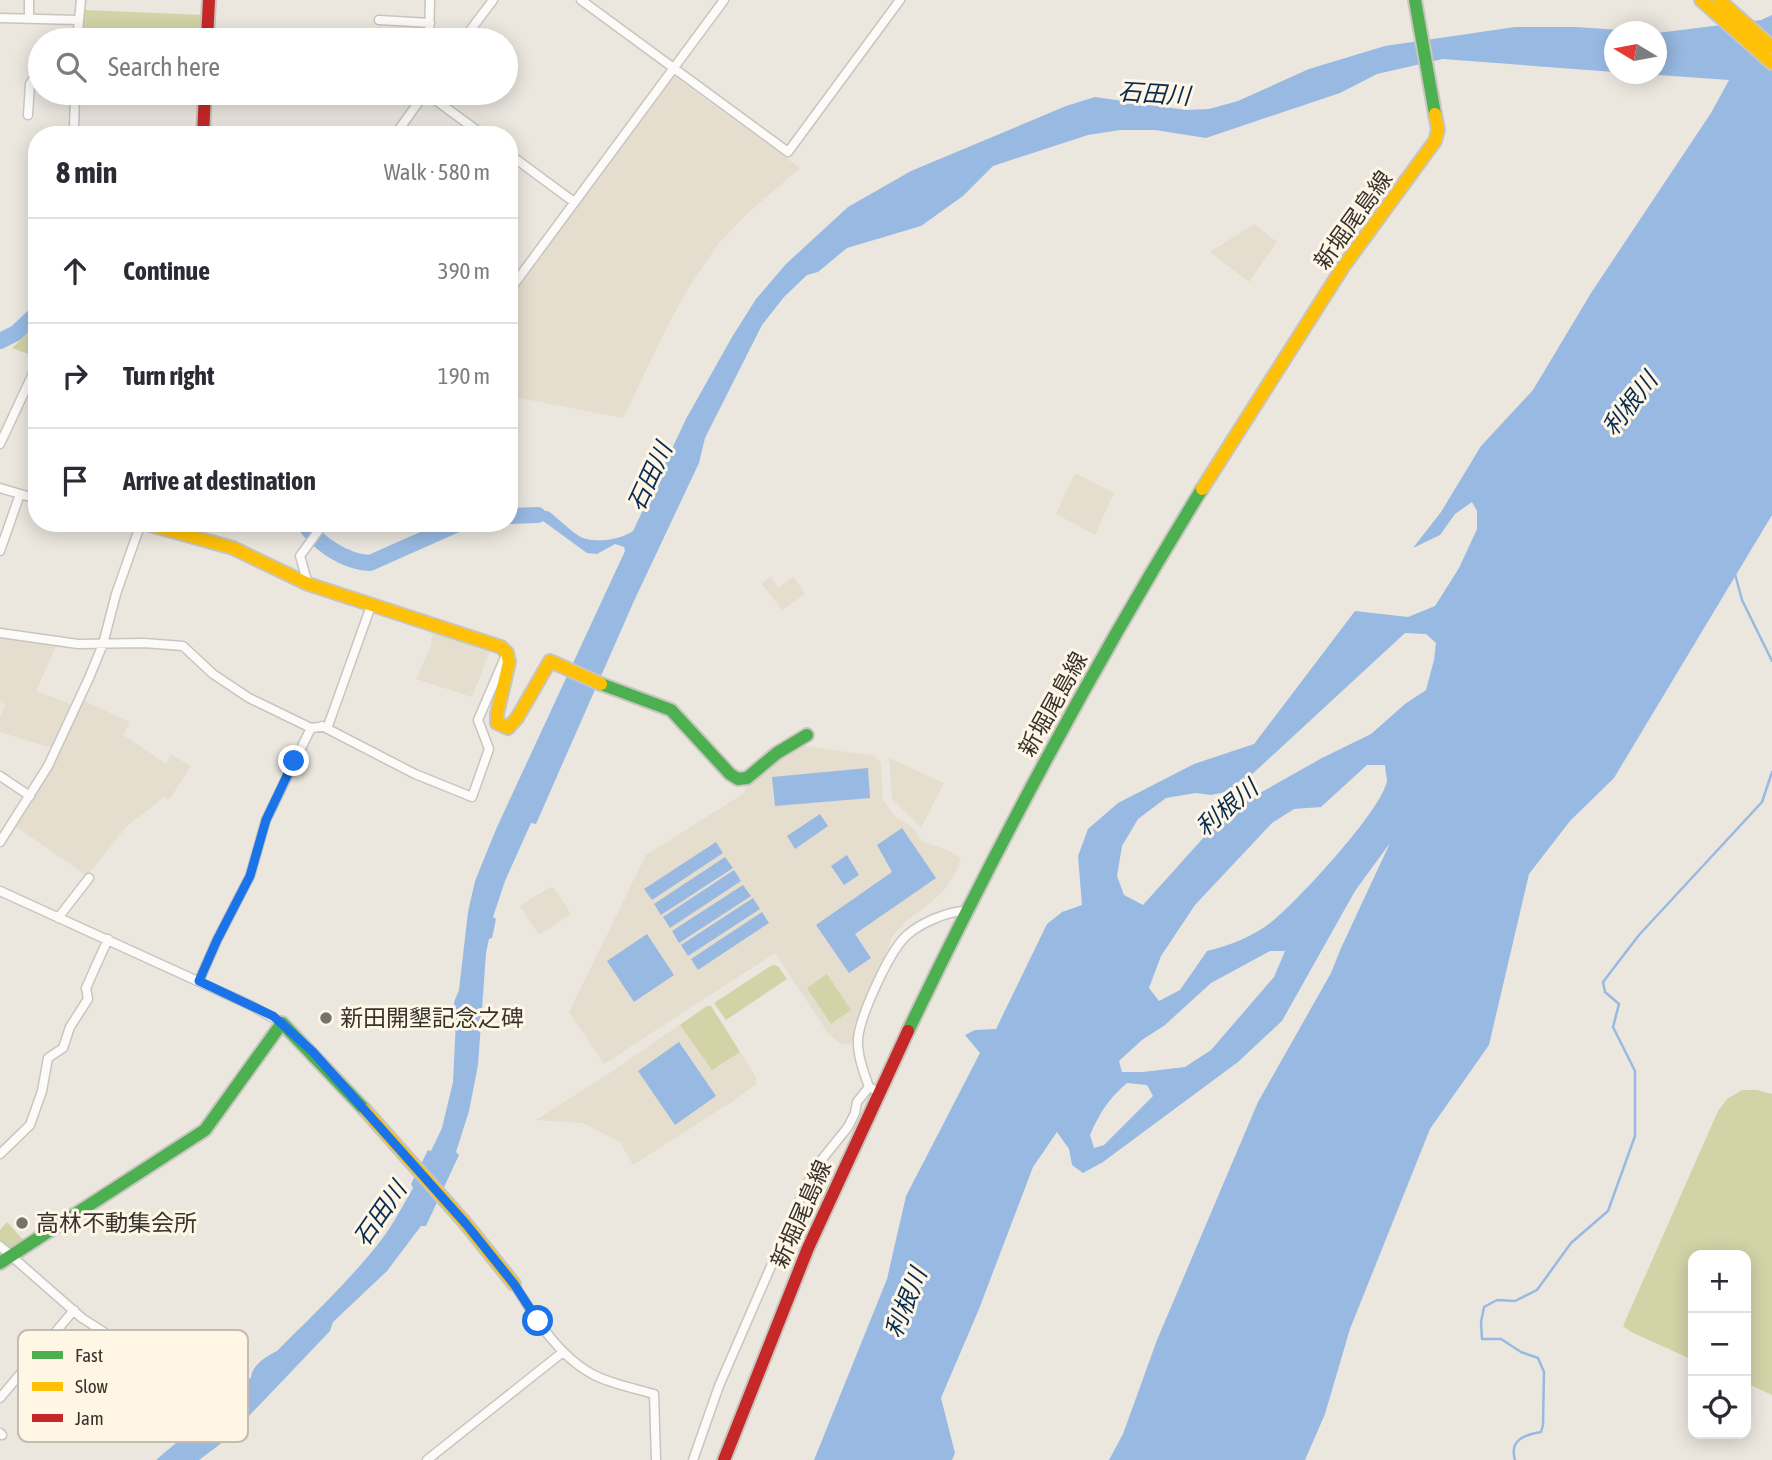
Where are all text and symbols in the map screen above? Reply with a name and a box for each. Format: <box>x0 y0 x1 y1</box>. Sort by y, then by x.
north arrow <box>1604 21 1667 84</box>
search box <box>28 28 518 105</box>
icon: search <box>52 48 90 86</box>
text: Search here <box>108 52 220 82</box>
water label: 石田川 <box>1117 78 1194 110</box>
text: 8 min <box>56 155 117 189</box>
text: Walk · 580 m <box>384 159 490 185</box>
street label: 新堀尾島線 <box>1309 166 1397 274</box>
icon: ahead <box>56 252 94 290</box>
text: Continue <box>123 256 210 286</box>
text: 390 m <box>438 258 490 284</box>
icon: right <box>56 357 94 395</box>
text: Turn right <box>123 361 214 391</box>
text: 190 m <box>438 363 490 389</box>
water label: 利根川 <box>1597 365 1664 440</box>
water label: 石田川 <box>622 436 678 515</box>
icon: arrive <box>56 462 94 500</box>
text: Arrive at destination <box>123 466 316 496</box>
street label: 新堀尾島線 <box>1014 647 1092 761</box>
route end <box>278 745 309 776</box>
water label: 利根川 <box>1190 772 1265 841</box>
place label: 新田開墾記念之碑 <box>340 1005 524 1031</box>
marker: 新田開墾記念之碑 <box>318 1010 334 1026</box>
street label: 新堀尾島線 <box>766 1156 836 1272</box>
water label: 石田川 <box>348 1174 413 1251</box>
place label: 高林不動集会所 <box>36 1210 197 1236</box>
marker: 高林不動集会所 <box>14 1215 30 1231</box>
map controls <box>1688 1250 1751 1439</box>
button: + <box>1688 1250 1751 1313</box>
water label: 利根川 <box>880 1262 933 1341</box>
route start <box>522 1305 553 1336</box>
button: − <box>1688 1313 1751 1376</box>
legend <box>18 1330 248 1442</box>
text: Fast <box>75 1344 103 1366</box>
text: Slow <box>75 1375 109 1397</box>
button: locate <box>1688 1376 1751 1439</box>
text: Jam <box>75 1407 104 1429</box>

